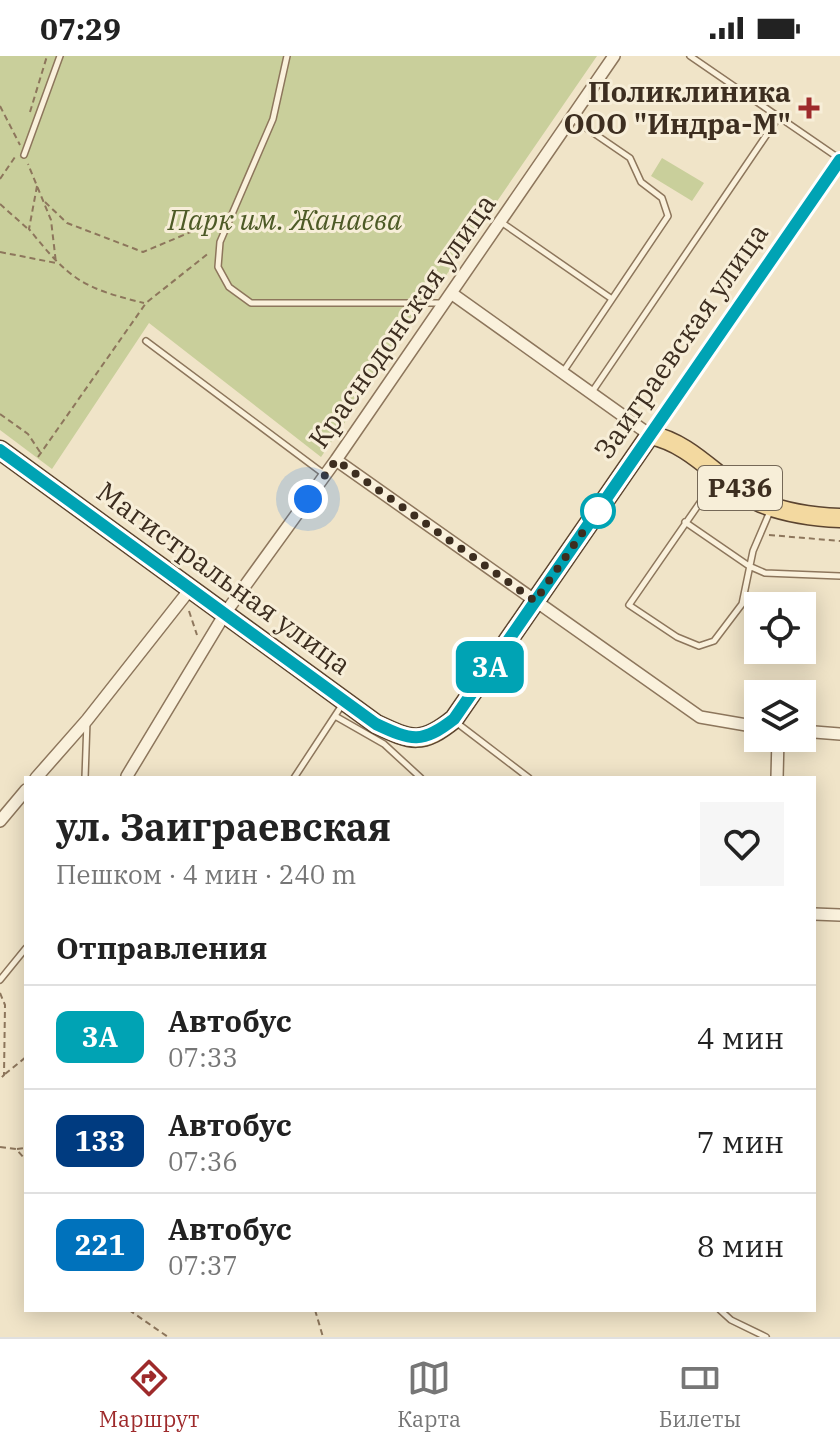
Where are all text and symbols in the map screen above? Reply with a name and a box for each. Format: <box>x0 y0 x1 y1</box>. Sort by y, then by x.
text: 07:29 <box>40 9 121 48</box>
place label: Поликлиника ООО "Индра-М" <box>563 73 791 142</box>
marker: Поликлиника ООО "Индра-М" <box>798 97 820 119</box>
street label: Краснодонская улица <box>300 186 503 455</box>
park label: Парк им. Жанаева <box>167 201 402 238</box>
street label: Заиграевская улица <box>585 216 776 466</box>
road number: P436 <box>698 466 782 510</box>
street label: Магистральная улица <box>90 473 359 682</box>
your location <box>288 479 328 519</box>
unlabelled marker <box>581 494 615 528</box>
map controls <box>744 592 816 752</box>
button: locate <box>744 592 816 664</box>
line badge: 3А <box>454 641 526 693</box>
text: 3А <box>472 648 508 685</box>
button: layers <box>744 680 816 752</box>
text: ул. Заиграевская <box>56 802 391 851</box>
button: heart <box>700 802 784 886</box>
text: Пешком · 4 мин · 240 m <box>56 857 356 891</box>
text: Отправления <box>56 928 267 967</box>
text: Автобус <box>168 1001 292 1040</box>
text: 3А <box>82 1018 118 1055</box>
text: 4 мин <box>697 1018 784 1057</box>
text: 07:33 <box>168 1040 238 1074</box>
text: Автобус <box>168 1105 292 1144</box>
text: 133 <box>75 1122 125 1159</box>
text: 7 мин <box>697 1122 784 1161</box>
text: 07:36 <box>168 1144 238 1178</box>
text: Автобус <box>168 1209 292 1248</box>
text: 221 <box>75 1226 125 1263</box>
text: 8 мин <box>697 1226 784 1265</box>
text: 07:37 <box>168 1248 238 1282</box>
tab: Маршрут <box>99 1356 200 1433</box>
tab: Карта <box>397 1356 461 1433</box>
tab: Билеты <box>659 1356 741 1433</box>

